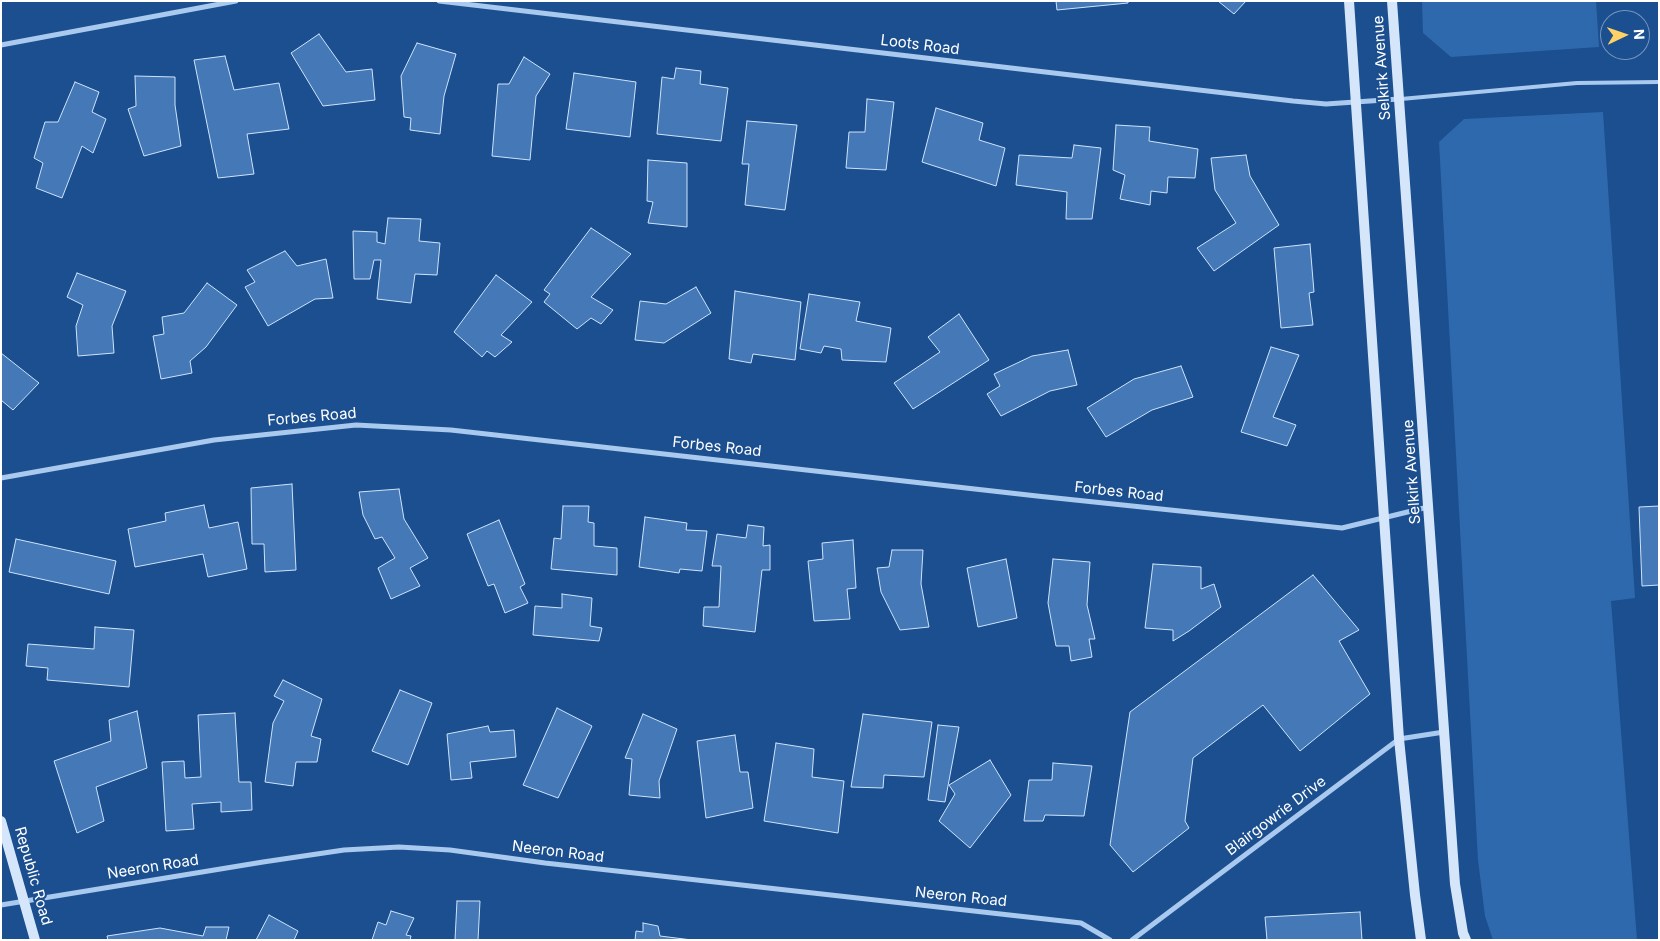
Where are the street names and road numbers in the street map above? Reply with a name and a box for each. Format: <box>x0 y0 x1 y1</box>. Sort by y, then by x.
street label: Selkirk Avenue <box>1369 15 1395 121</box>
street label: Loots Road <box>879 31 961 59</box>
street label: Forbes Road <box>267 404 357 430</box>
street label: Selkirk Avenue <box>1399 419 1425 525</box>
street label: Forbes Road <box>672 433 762 461</box>
street label: Forbes Road <box>1074 478 1164 506</box>
street label: Blairgowrie Drive <box>1222 772 1330 860</box>
street label: Republic Road <box>10 825 56 927</box>
street label: Neeron Road <box>511 837 605 867</box>
street label: Neeron Road <box>106 851 200 883</box>
street label: Neeron Road <box>914 883 1008 911</box>

